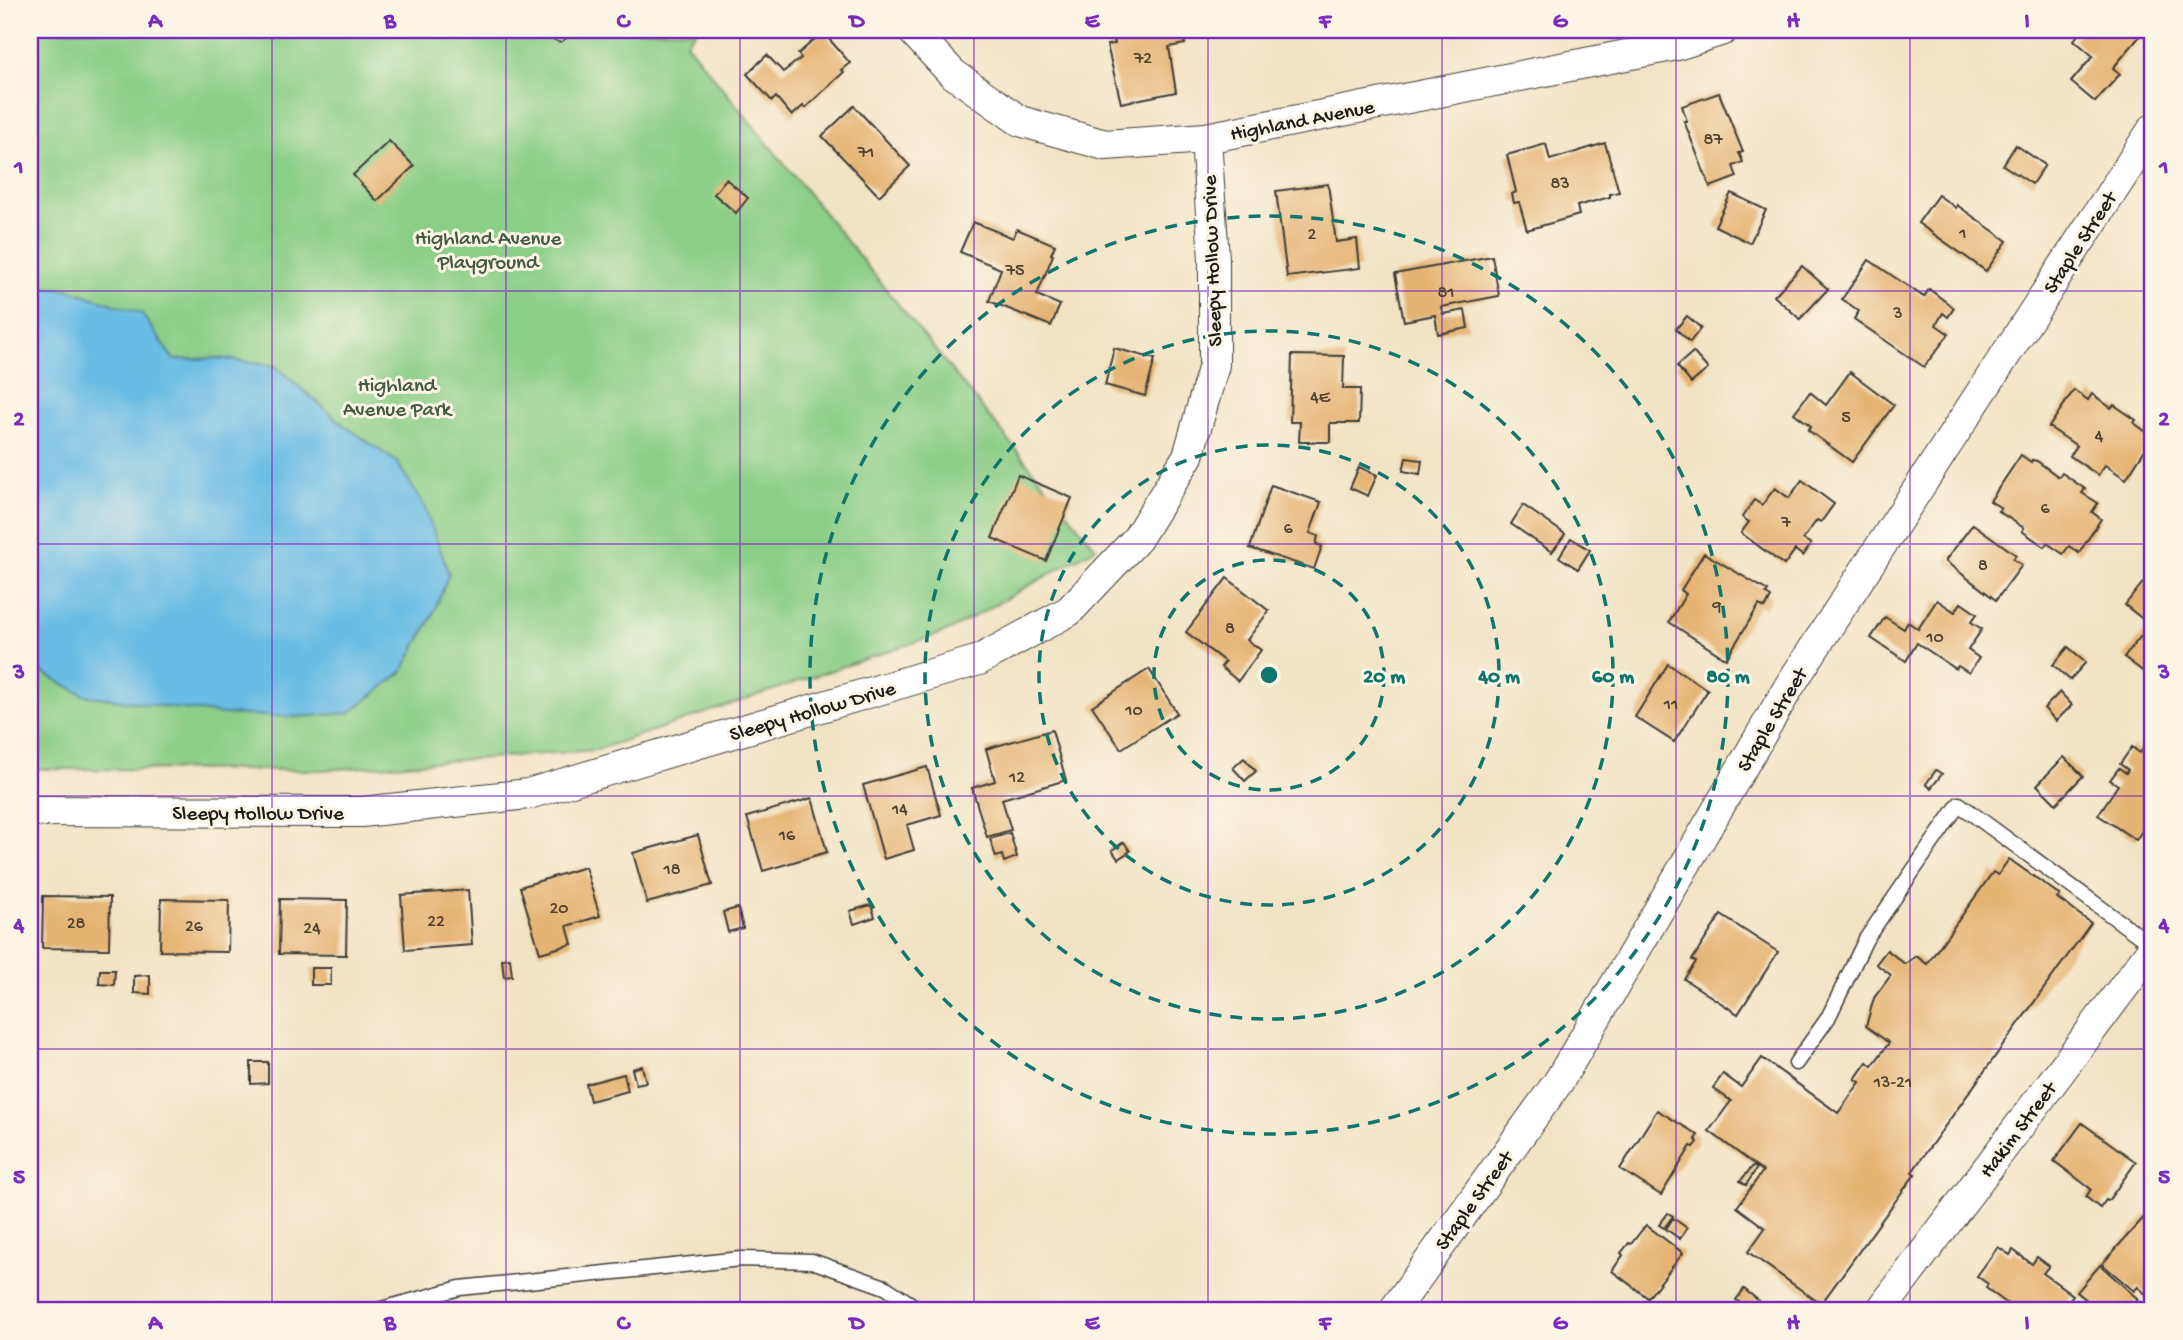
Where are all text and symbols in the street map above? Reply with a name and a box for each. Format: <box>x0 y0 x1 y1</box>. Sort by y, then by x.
text: A <box>147 9 163 36</box>
text: B <box>383 9 397 36</box>
text: C <box>617 9 632 36</box>
text: D <box>848 9 866 36</box>
text: E <box>1085 9 1101 36</box>
text: F <box>1318 9 1333 36</box>
text: G <box>1553 9 1569 36</box>
text: H <box>1786 9 1800 36</box>
text: I <box>2024 9 2030 36</box>
house number: 72 <box>1133 49 1152 70</box>
street label: Highland Avenue <box>1228 96 1378 149</box>
house number: 87 <box>1703 130 1723 151</box>
house number: 71 <box>857 143 874 164</box>
text: 1 <box>13 155 24 182</box>
text: 1 <box>2158 155 2169 182</box>
street label: Sleepy Hollow Drive <box>1199 173 1230 347</box>
house number: 83 <box>1550 174 1570 195</box>
street label: Staple Street <box>2040 186 2126 300</box>
house number: 1 <box>1958 224 1967 245</box>
house number: 2 <box>1308 225 1317 246</box>
park label: Highland Avenue Playground <box>415 228 562 277</box>
house number: 75 <box>1005 261 1024 282</box>
house number: 81 <box>1437 283 1455 304</box>
house number: 3 <box>1892 304 1903 325</box>
park label: Highland Avenue Park <box>343 375 454 424</box>
house number: 4E <box>1310 388 1331 409</box>
text: 2 <box>13 407 25 434</box>
text: 2 <box>2158 407 2170 434</box>
house number: 5 <box>1841 408 1851 429</box>
house number: 4 <box>2095 427 2104 448</box>
house number: 6 <box>2040 499 2050 520</box>
house number: 7 <box>1780 513 1791 534</box>
house number: 6 <box>1283 519 1293 540</box>
house number: 8 <box>1978 556 1988 577</box>
house number: 9 <box>1711 597 1722 618</box>
house number: 8 <box>1225 619 1235 640</box>
house number: 10 <box>1925 628 1944 649</box>
text: 3 <box>12 660 25 687</box>
text: 3 <box>2157 660 2170 687</box>
street label: Staple Street <box>1733 662 1816 777</box>
centre of rings <box>1257 663 1281 687</box>
text: 20 m <box>1363 666 1405 691</box>
text: 40 m <box>1477 666 1520 691</box>
text: 60 m <box>1592 666 1634 691</box>
text: 80 m <box>1706 666 1750 691</box>
street label: Sleepy Hollow Drive <box>727 677 900 749</box>
house number: 11 <box>1663 695 1678 716</box>
house number: 10 <box>1124 701 1143 722</box>
house number: 12 <box>1008 768 1025 789</box>
house number: 14 <box>891 800 908 821</box>
street label: Sleepy Hollow Drive <box>172 803 345 828</box>
house number: 16 <box>778 826 796 847</box>
house number: 18 <box>662 860 681 881</box>
house number: 20 <box>549 899 569 920</box>
house number: 22 <box>427 912 445 933</box>
text: 4 <box>13 913 25 940</box>
text: 4 <box>2158 913 2170 940</box>
house number: 28 <box>67 914 85 935</box>
house number: 26 <box>185 917 204 938</box>
house number: 24 <box>303 919 321 940</box>
house number: 13-21 <box>1873 1073 1912 1094</box>
street label: Hakim Street <box>1976 1076 2065 1184</box>
street label: Staple Street <box>1431 1146 1522 1257</box>
text: 5 <box>13 1165 25 1192</box>
text: 5 <box>2158 1165 2170 1192</box>
text: A <box>147 1311 163 1338</box>
text: B <box>383 1311 397 1338</box>
text: C <box>617 1311 632 1338</box>
text: D <box>848 1311 866 1338</box>
text: E <box>1085 1311 1101 1338</box>
text: F <box>1318 1311 1333 1338</box>
text: G <box>1553 1311 1569 1338</box>
text: H <box>1786 1311 1800 1338</box>
text: I <box>2024 1311 2030 1338</box>

